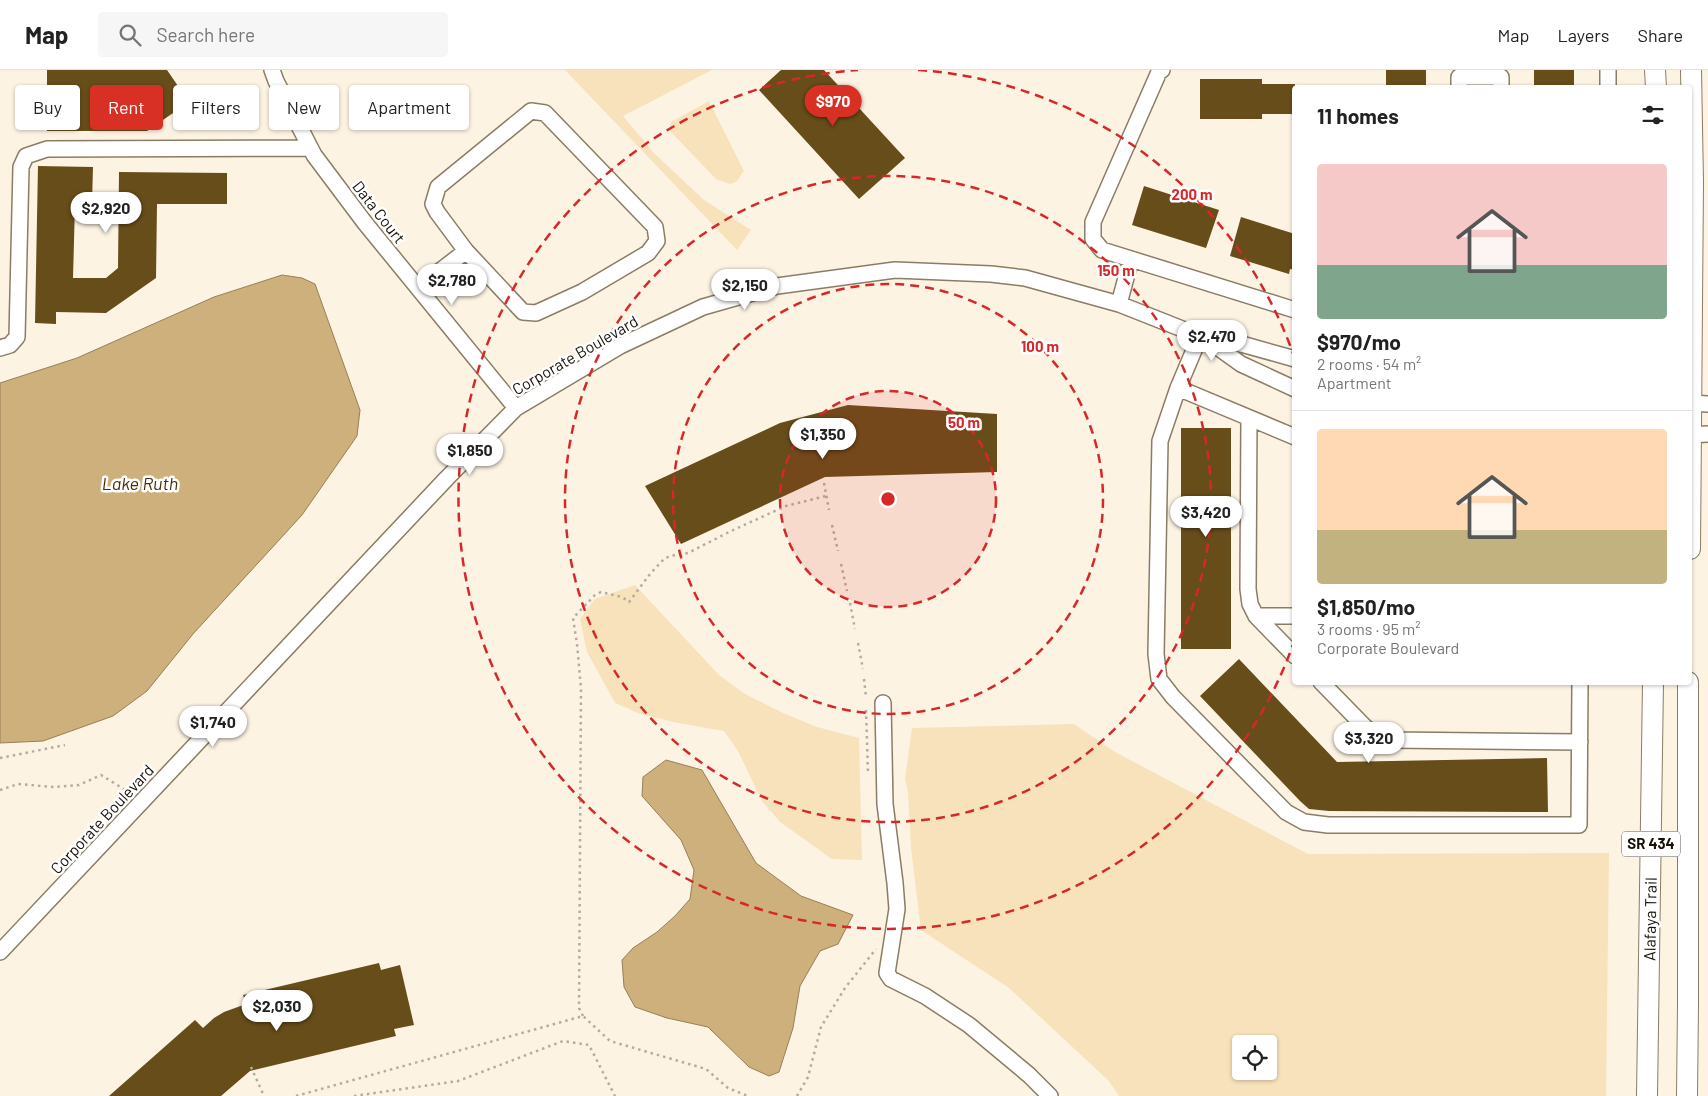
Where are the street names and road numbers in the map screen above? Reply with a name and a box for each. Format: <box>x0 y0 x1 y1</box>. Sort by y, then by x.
street label: Data Court <box>349 177 410 247</box>
street label: Corporate Boulevard <box>508 311 641 398</box>
street label: Corporate Boulevard <box>46 760 157 877</box>
road number: SR 434 <box>1622 832 1680 856</box>
street label: Alafaya Trail <box>1639 877 1660 961</box>

